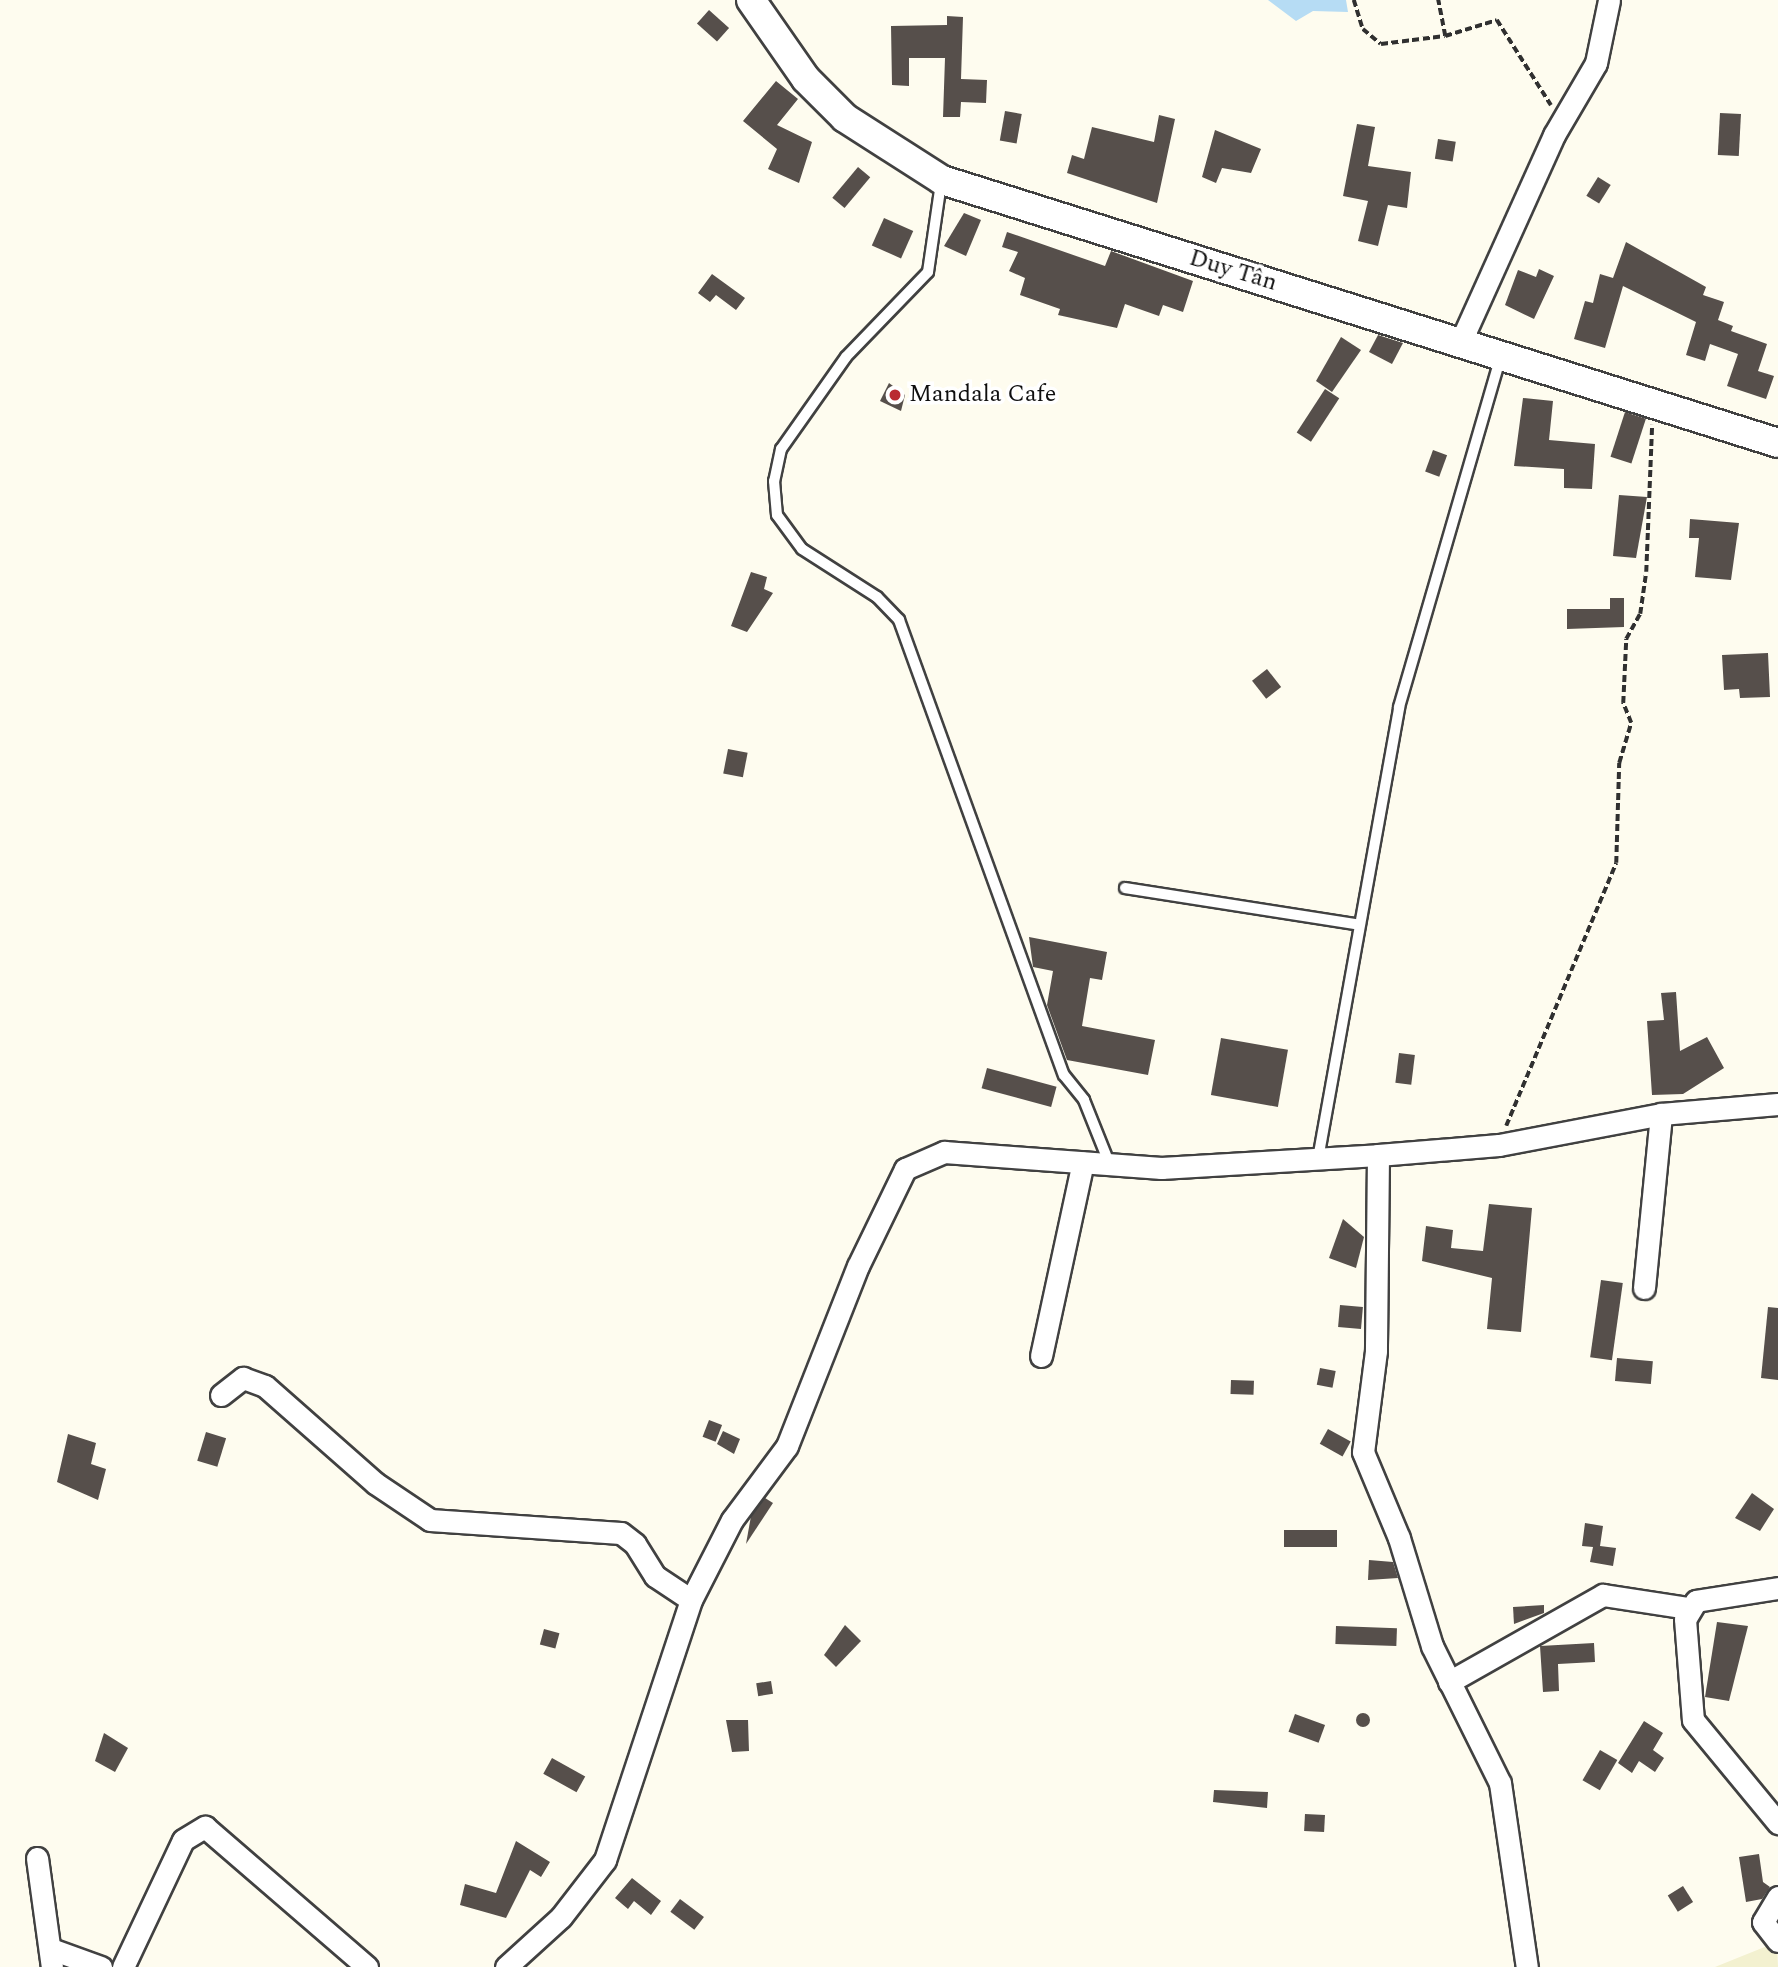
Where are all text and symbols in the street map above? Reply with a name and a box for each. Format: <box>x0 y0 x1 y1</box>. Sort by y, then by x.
street label: Duy Tân <box>1186 244 1280 298</box>
place label: Mandala Cafe <box>909 381 1056 409</box>
marker: Mandala Cafe <box>887 387 903 403</box>

